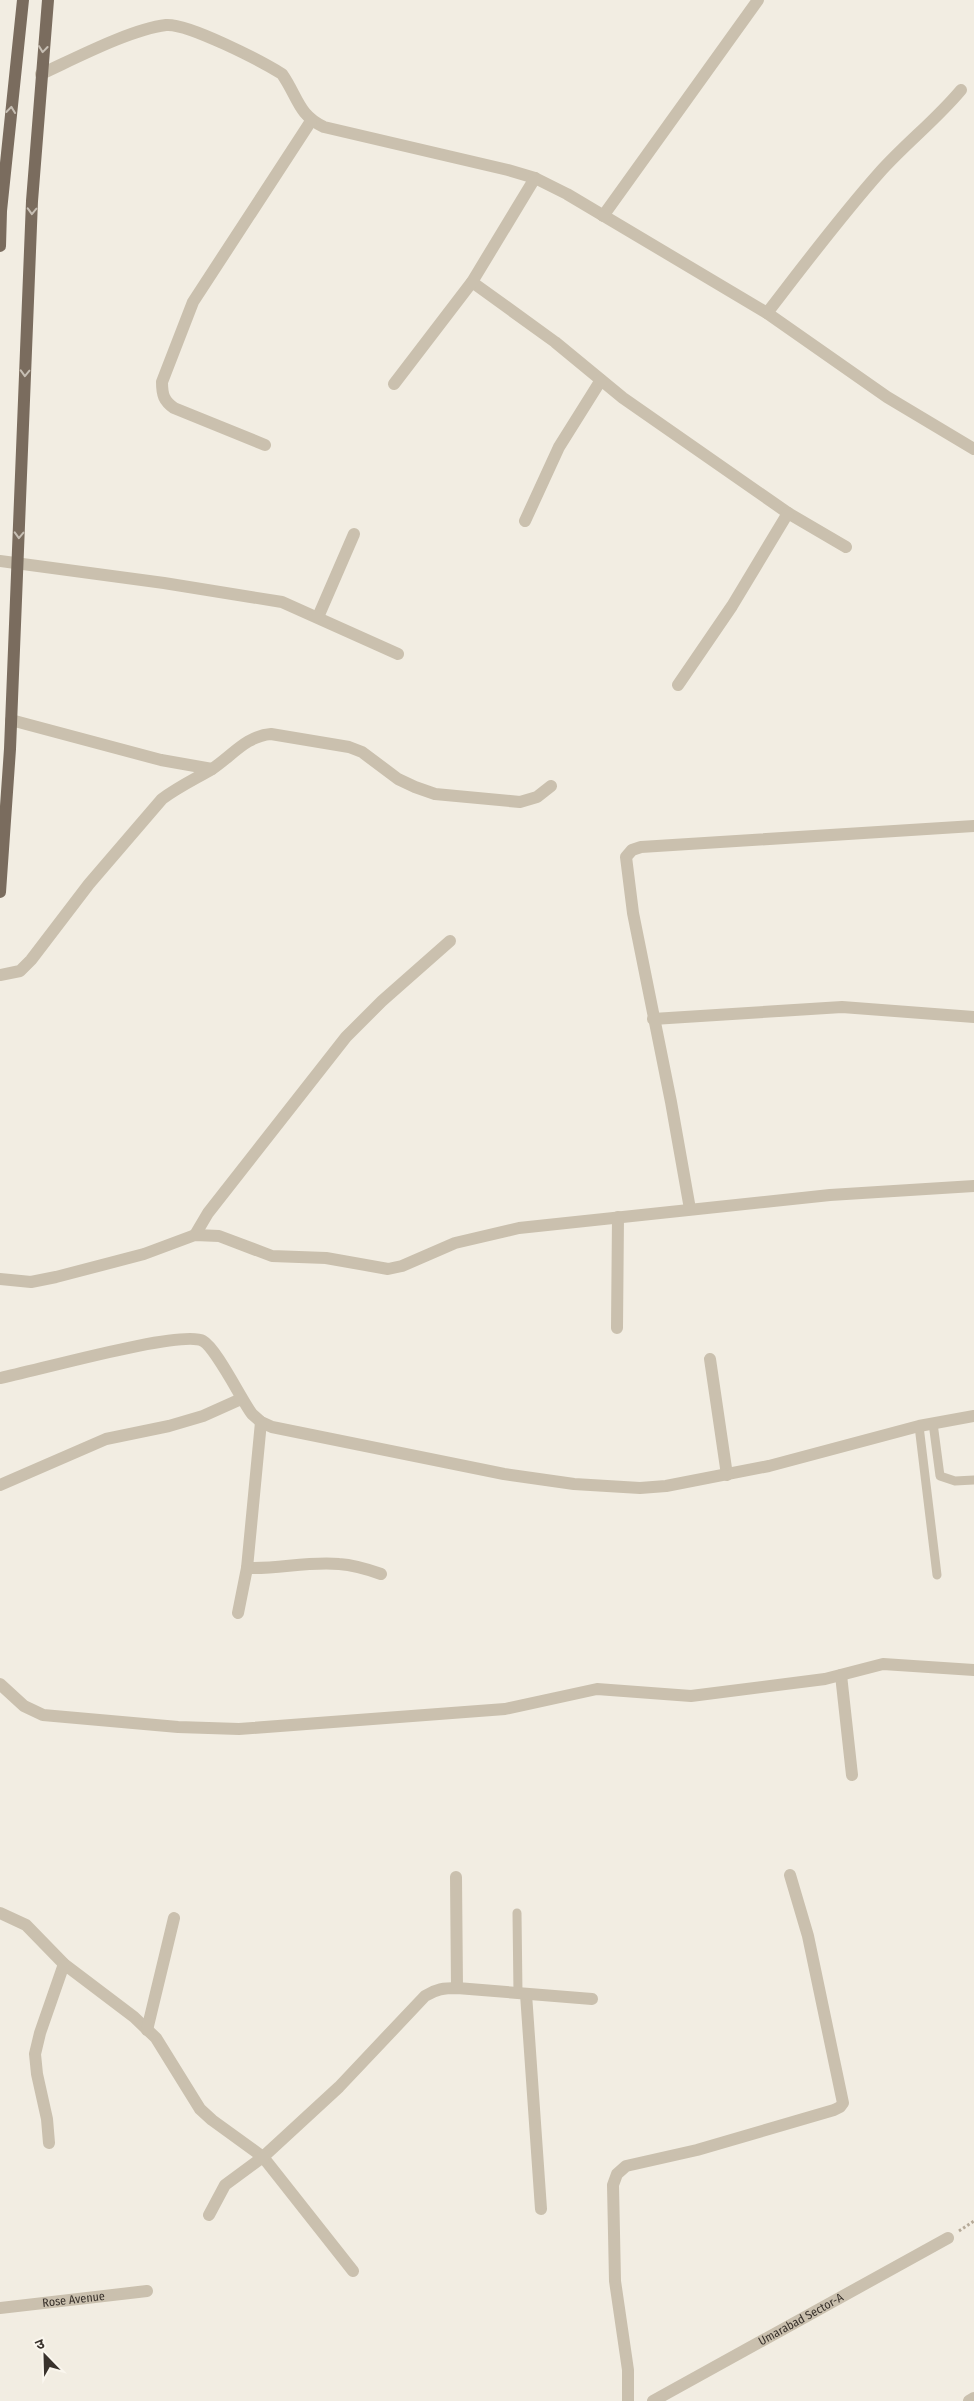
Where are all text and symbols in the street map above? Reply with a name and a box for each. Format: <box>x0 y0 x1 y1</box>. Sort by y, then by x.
one-way arrow <box>38 45 49 53</box>
one-way arrow <box>5 106 16 114</box>
one-way arrow <box>27 207 37 215</box>
one-way arrow <box>20 369 31 377</box>
one-way arrow <box>13 532 24 540</box>
street label: Rose Avenue <box>42 2289 106 2310</box>
street label: Umarabad Sector-A <box>756 2290 846 2348</box>
north arrow <box>20 2331 70 2381</box>
text: उ <box>33 2335 48 2354</box>

